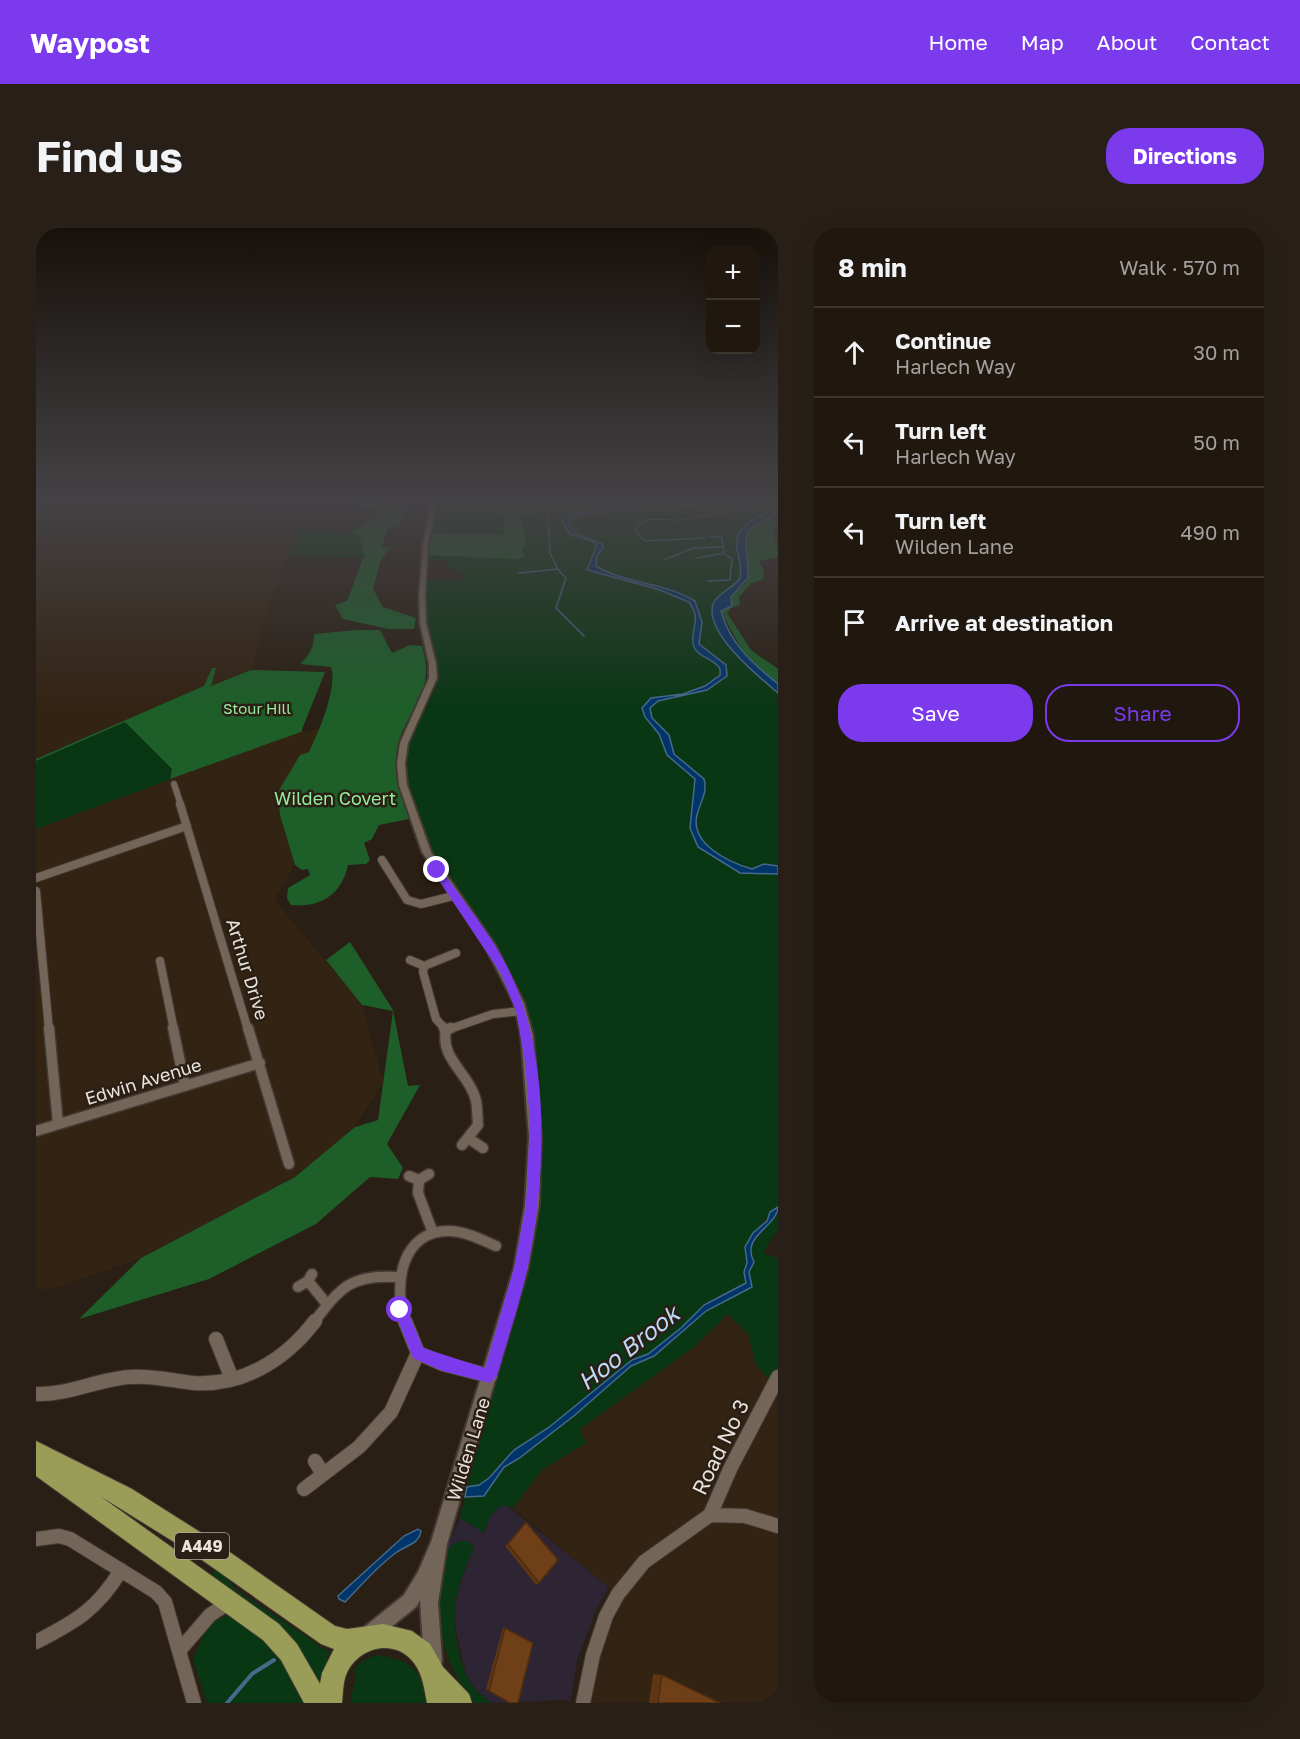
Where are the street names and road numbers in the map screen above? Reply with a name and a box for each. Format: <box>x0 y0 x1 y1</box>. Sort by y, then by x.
street label: Arthur Drive <box>222 916 274 1022</box>
street label: Edwin Avenue <box>82 1053 204 1109</box>
street label: Wilden Lane <box>442 1395 494 1503</box>
street label: Road No 3 <box>686 1395 754 1499</box>
road number: A449 <box>175 1533 229 1559</box>

